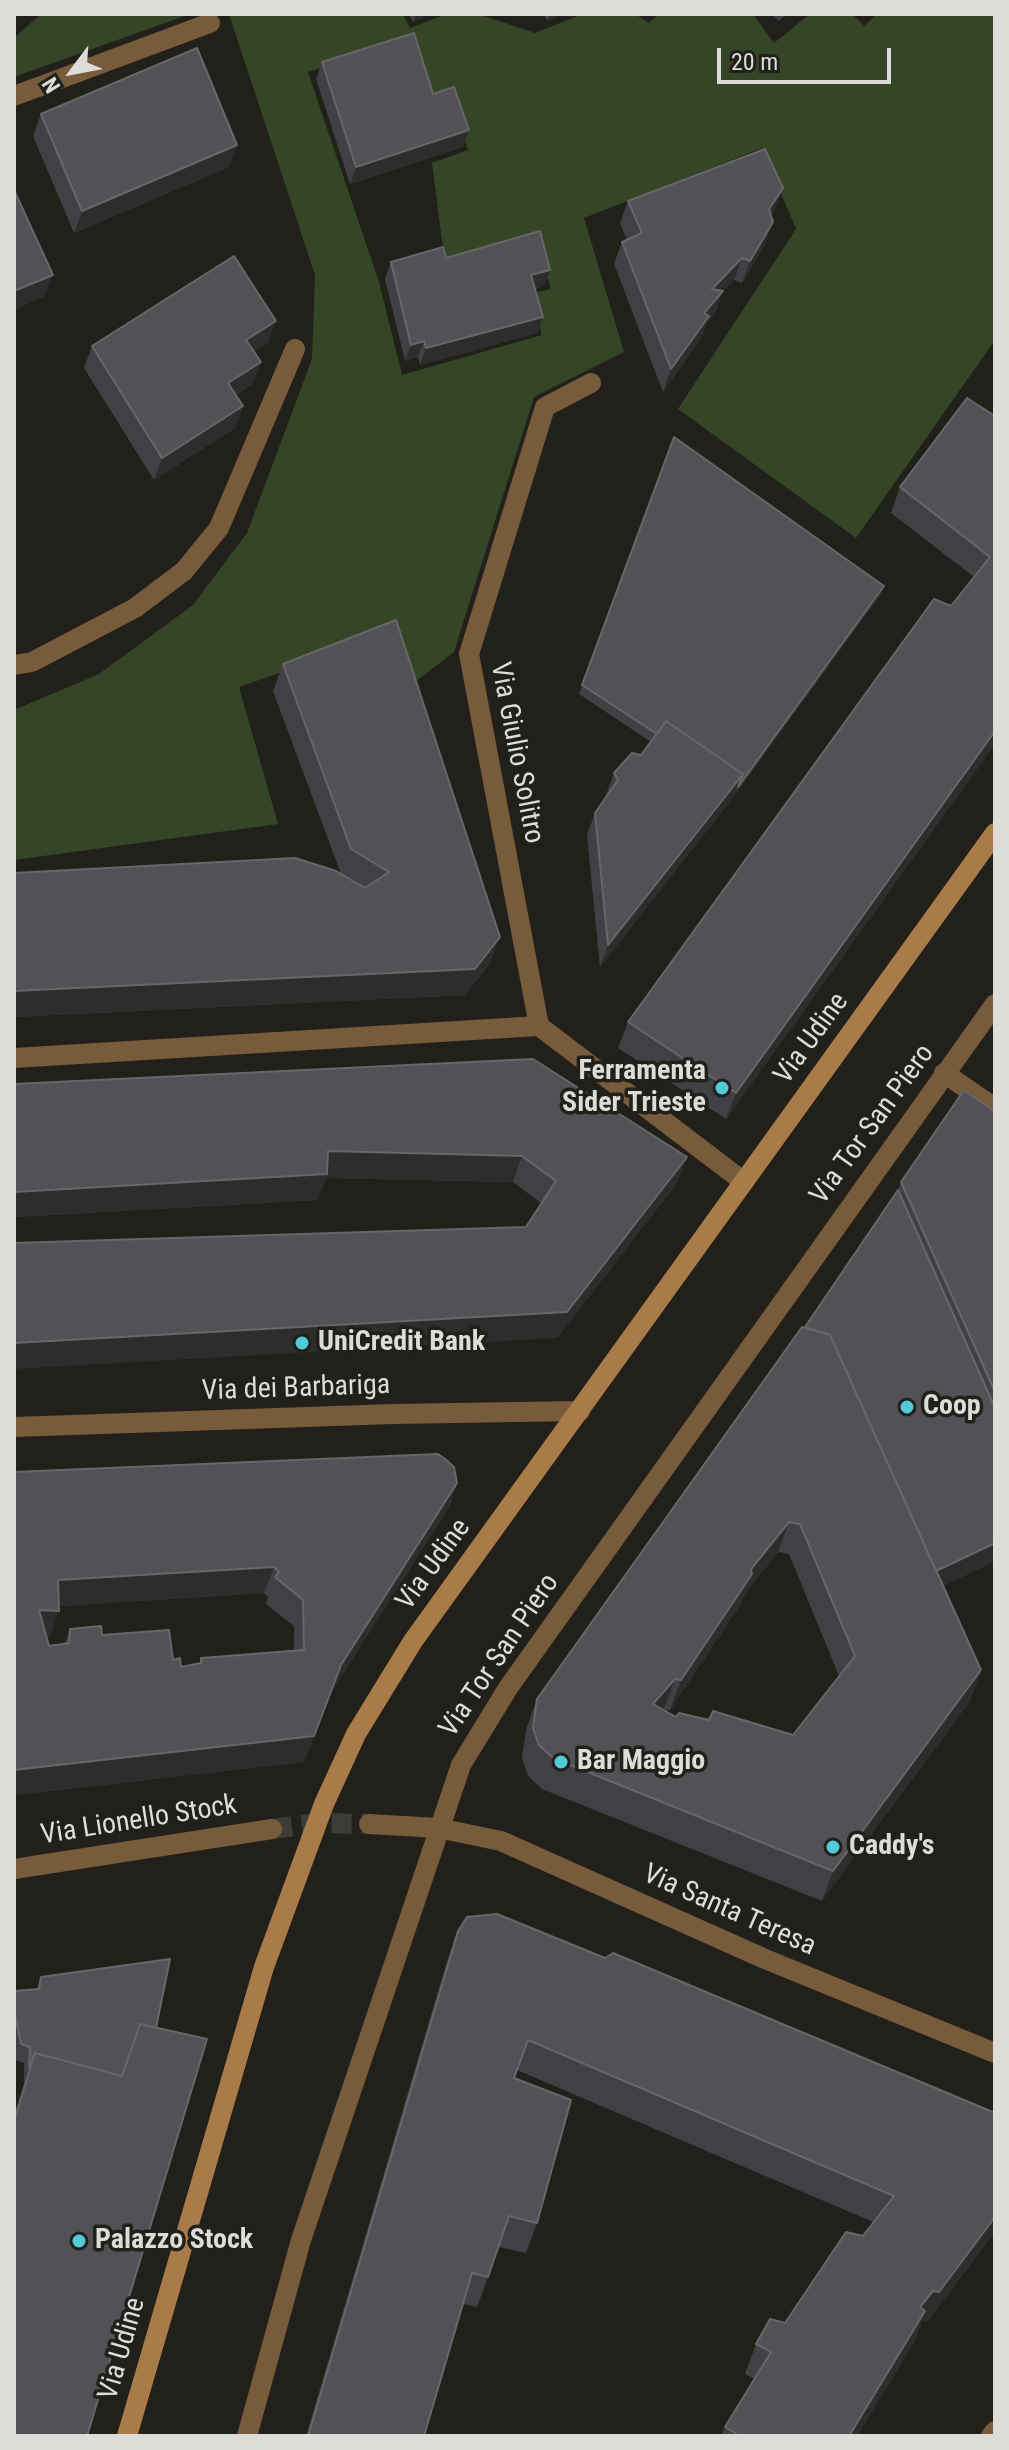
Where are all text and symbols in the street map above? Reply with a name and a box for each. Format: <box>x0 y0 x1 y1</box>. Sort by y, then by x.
north arrow <box>32 32 112 112</box>
scale bar <box>721 32 895 82</box>
text: 20 m <box>731 48 778 76</box>
text: N <box>37 73 65 97</box>
street label: Via Giulio Solitro <box>482 660 550 846</box>
street label: Via Udine <box>768 987 856 1091</box>
street label: Via Tor San Piero <box>804 1038 942 1212</box>
place label: Ferramenta Sider Trieste <box>562 1055 706 1121</box>
marker: Ferramenta Sider Trieste <box>713 1079 731 1097</box>
place label: UniCredit Bank <box>318 1326 485 1360</box>
marker: UniCredit Bank <box>293 1334 311 1352</box>
street label: Via dei Barbariga <box>201 1369 391 1409</box>
place label: Coop <box>923 1390 981 1424</box>
marker: Coop <box>898 1398 916 1416</box>
street label: Via Udine <box>390 1513 478 1617</box>
street label: Via Tor San Piero <box>433 1568 567 1744</box>
place label: Bar Maggio <box>577 1745 705 1779</box>
marker: Bar Maggio <box>552 1753 570 1771</box>
street label: Via Lionello Stock <box>39 1789 239 1853</box>
place label: Caddy's <box>849 1830 935 1864</box>
marker: Caddy's <box>824 1838 842 1856</box>
street label: Via Santa Teresa <box>637 1858 821 1964</box>
place label: Palazzo Stock <box>95 2224 253 2258</box>
marker: Palazzo Stock <box>70 2232 88 2250</box>
street label: Via Udine <box>92 2294 154 2404</box>

